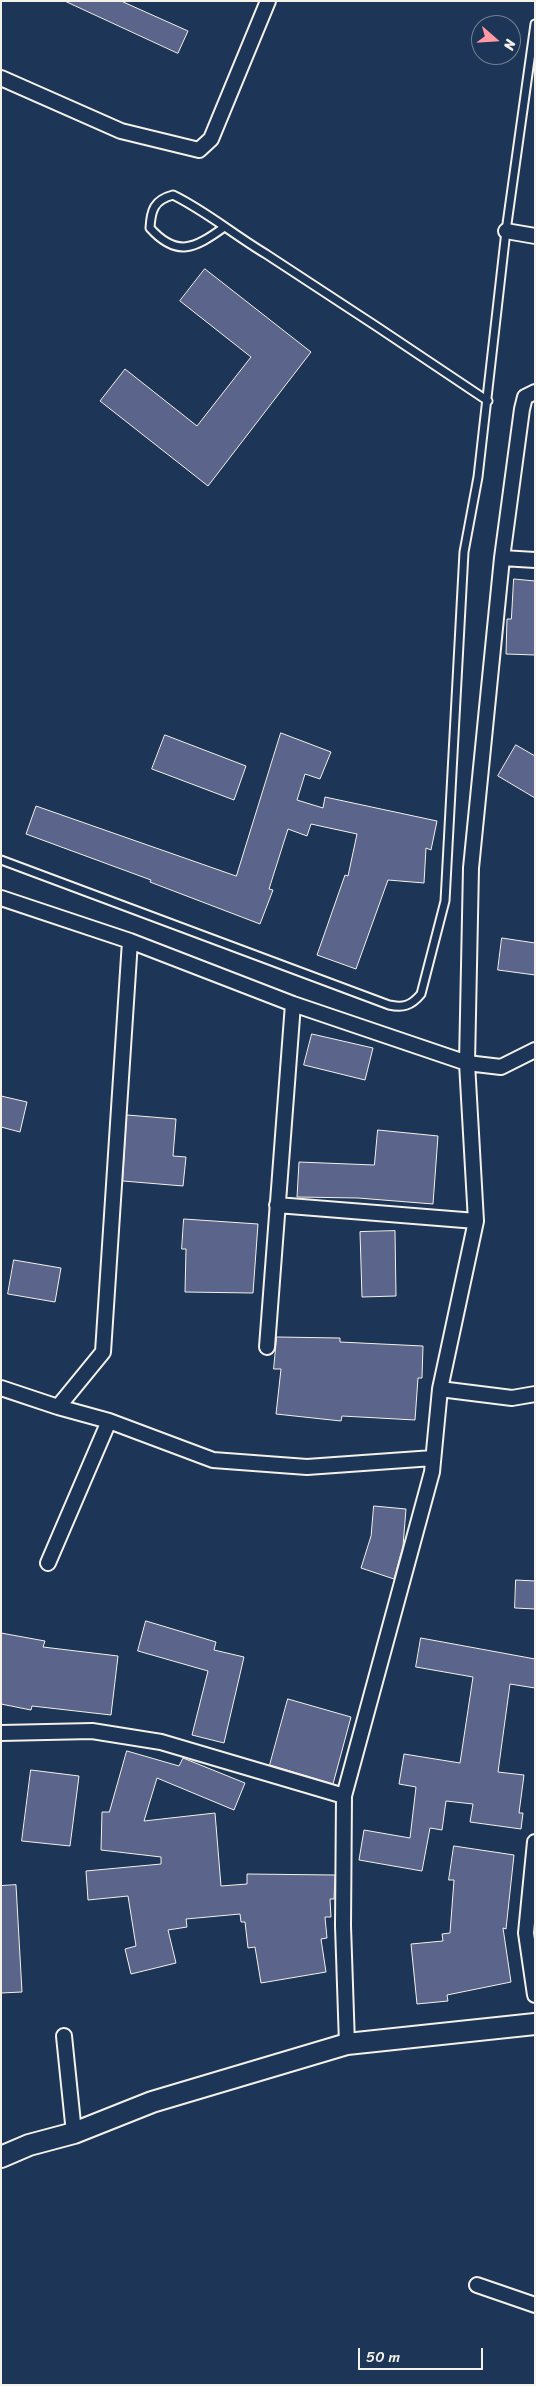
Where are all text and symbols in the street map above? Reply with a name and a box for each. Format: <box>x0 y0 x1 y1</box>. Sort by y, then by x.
north arrow <box>471 15 521 65</box>
text: N <box>496 36 523 53</box>
scale bar <box>361 2338 486 2370</box>
text: 50 m <box>366 2344 400 2370</box>

